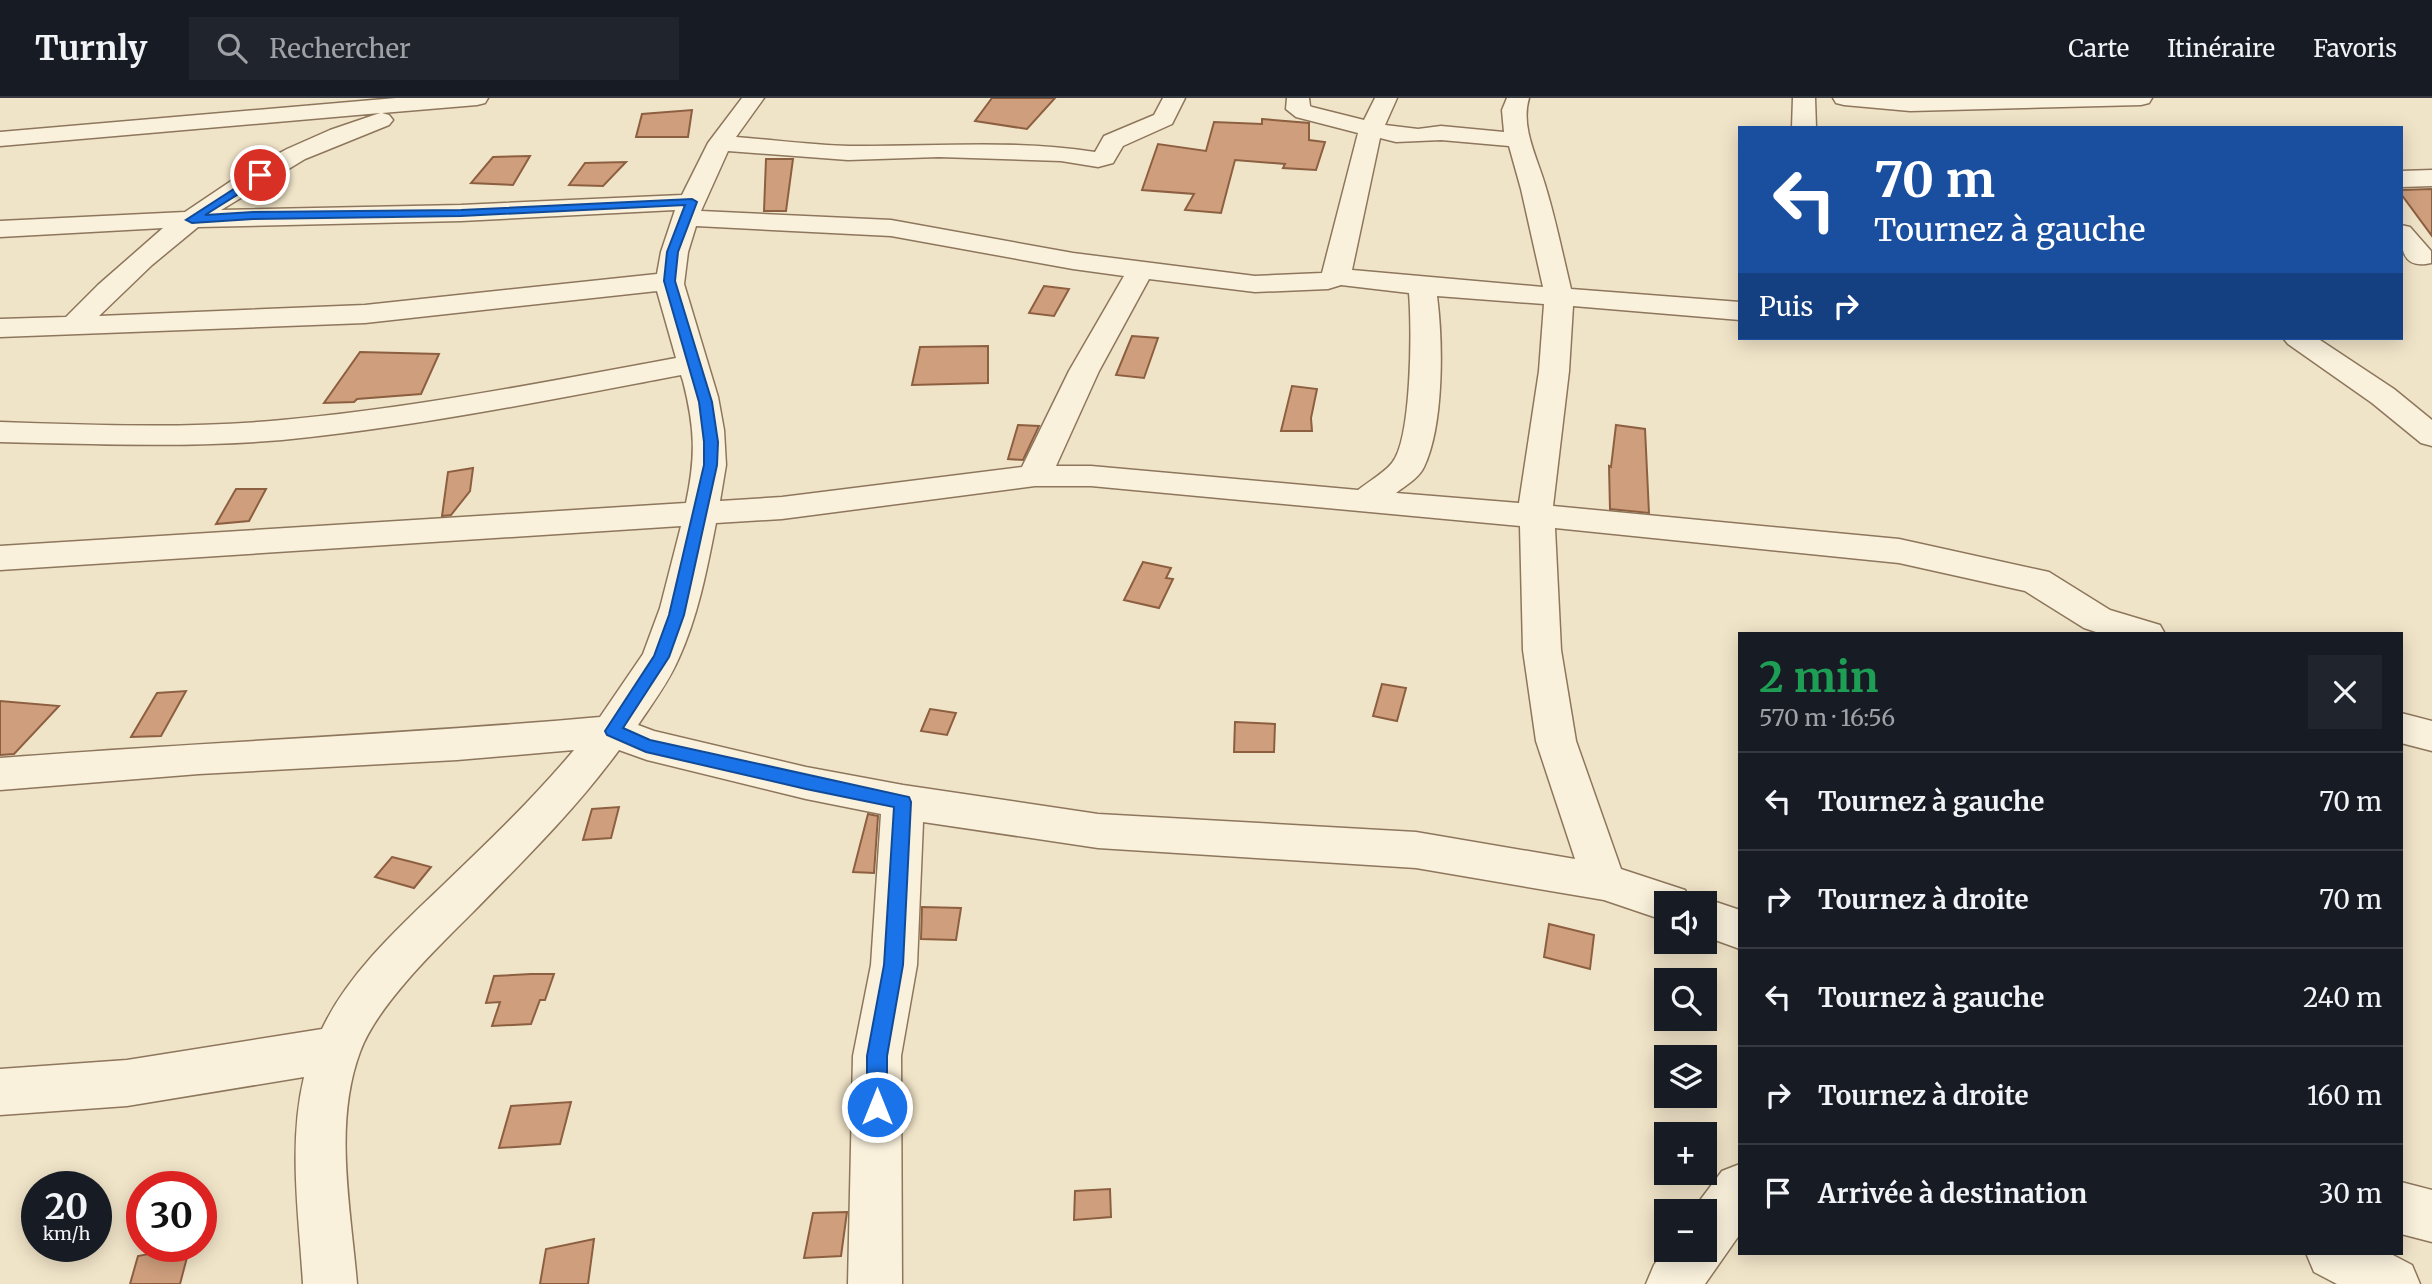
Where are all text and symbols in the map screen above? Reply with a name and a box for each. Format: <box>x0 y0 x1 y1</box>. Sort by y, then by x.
search box <box>189 17 679 80</box>
text: Turnly <box>35 28 147 69</box>
icon: search <box>213 29 251 67</box>
text: Rechercher <box>269 32 411 65</box>
text: Carte <box>2068 33 2129 64</box>
text: Itinéraire <box>2167 33 2275 64</box>
text: Favoris <box>2313 33 2397 64</box>
pin <box>230 145 290 205</box>
text: 70 m <box>1874 149 1995 210</box>
icon: left <box>1759 154 1850 245</box>
icon: arrive <box>241 156 279 194</box>
text: Tournez à gauche <box>1874 210 2145 250</box>
icon: right <box>1827 287 1865 325</box>
text: Puis <box>1759 290 1813 323</box>
text: 2 min <box>1759 651 1879 703</box>
button: close <box>2308 655 2382 729</box>
text: 570 m · 16:56 <box>1759 703 1895 732</box>
icon: left <box>1759 782 1797 820</box>
text: Tournez à gauche <box>1818 785 2044 818</box>
text: 70 m <box>2319 785 2382 818</box>
icon: right <box>1759 880 1797 918</box>
text: Tournez à droite <box>1818 883 2029 916</box>
text: 70 m <box>2319 883 2382 916</box>
map controls <box>1654 891 1717 1262</box>
button: sound <box>1654 891 1717 954</box>
button: search <box>1654 968 1717 1031</box>
icon: left <box>1759 978 1797 1016</box>
text: Tournez à gauche <box>1818 981 2044 1014</box>
text: 240 m <box>2303 981 2382 1014</box>
button: layers <box>1654 1045 1717 1108</box>
position arrow <box>840 1070 914 1144</box>
icon: right <box>1759 1076 1797 1114</box>
text: Tournez à droite <box>1818 1079 2029 1112</box>
text: 160 m <box>2307 1079 2382 1112</box>
button: + <box>1654 1122 1717 1185</box>
speed limit sign: 30 <box>126 1171 217 1262</box>
icon: arrive <box>1759 1174 1797 1212</box>
text: Arrivée à destination <box>1818 1177 2087 1210</box>
text: 30 m <box>2319 1177 2382 1210</box>
text: 20 <box>45 1185 88 1229</box>
button: − <box>1654 1199 1717 1262</box>
text: km/h <box>43 1222 90 1245</box>

